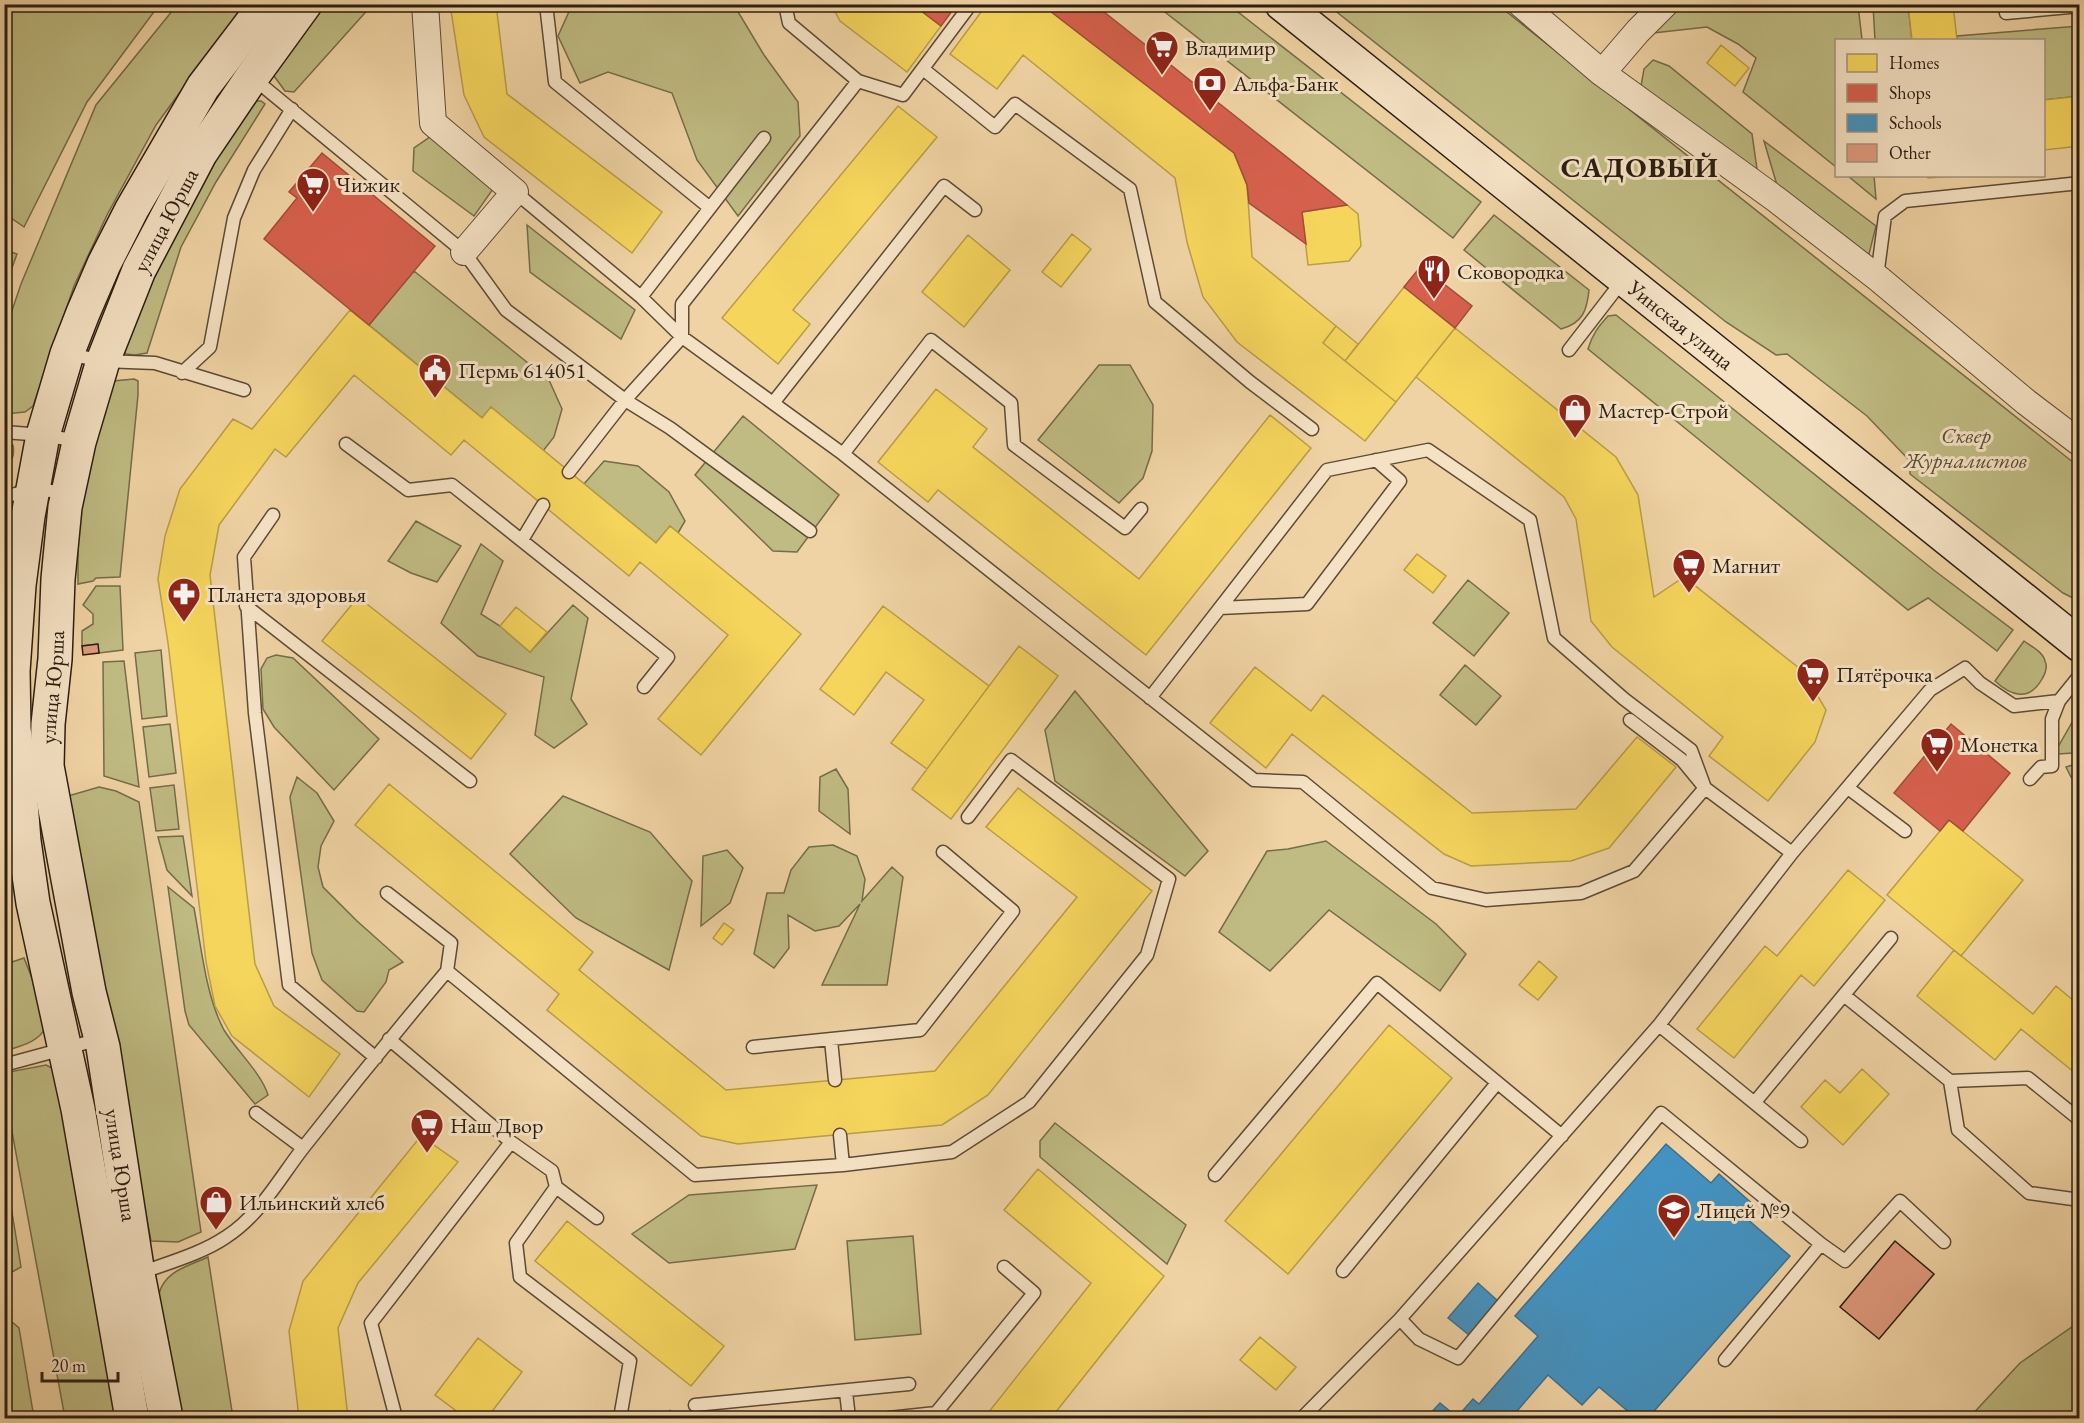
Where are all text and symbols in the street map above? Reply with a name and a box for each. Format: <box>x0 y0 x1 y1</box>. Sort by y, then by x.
supermarket icon: Владимир <box>1144 29 1180 76</box>
place label: Владимир <box>1185 33 1276 62</box>
legend <box>1835 39 2045 177</box>
text: Homes <box>1889 51 1940 74</box>
bank icon: Альфа-Банк <box>1192 65 1228 112</box>
place label: Альфа-Банк <box>1232 69 1339 98</box>
text: Shops <box>1889 81 1931 104</box>
text: Schools <box>1889 111 1942 134</box>
text: Other <box>1889 141 1931 164</box>
district label: САДОВЫЙ <box>1561 149 1719 185</box>
street label: улица Юрша <box>126 163 205 277</box>
supermarket icon: Чижик <box>295 166 331 213</box>
place label: Чижик <box>336 170 401 199</box>
restaurant icon: Сковородка <box>1416 253 1452 300</box>
place label: Сковородка <box>1457 257 1565 286</box>
street label: Уинская улица <box>1621 273 1740 376</box>
public building icon: Пермь 614051 <box>417 352 453 399</box>
place label: Пермь 614051 <box>458 356 586 385</box>
shop icon: Мастер-Строй <box>1557 392 1593 439</box>
place label: Мастер-Строй <box>1598 396 1729 425</box>
park label: Сквер Журналистов <box>1903 421 2027 475</box>
supermarket icon: Магнит <box>1671 547 1707 594</box>
place label: Магнит <box>1712 551 1780 580</box>
pharmacy icon: Планета здоровья <box>166 576 202 623</box>
place label: Планета здоровья <box>207 580 366 609</box>
street label: улица Юрша <box>33 630 71 744</box>
supermarket icon: Пятёрочка <box>1795 656 1831 703</box>
place label: Пятёрочка <box>1836 660 1933 689</box>
supermarket icon: Монетка <box>1919 726 1955 773</box>
place label: Монетка <box>1960 730 2039 759</box>
street label: улица Юрша <box>98 1107 144 1224</box>
supermarket icon: Наш Двор <box>409 1107 445 1154</box>
place label: Наш Двор <box>450 1111 543 1140</box>
shop icon: Ильинский хлеб <box>198 1184 234 1231</box>
place label: Ильинский хлеб <box>239 1188 385 1217</box>
school or university icon: Лицей №9 <box>1656 1192 1692 1239</box>
place label: Лицей №9 <box>1697 1196 1790 1225</box>
scale bar <box>42 1345 118 1383</box>
text: 20 m <box>51 1354 86 1377</box>

